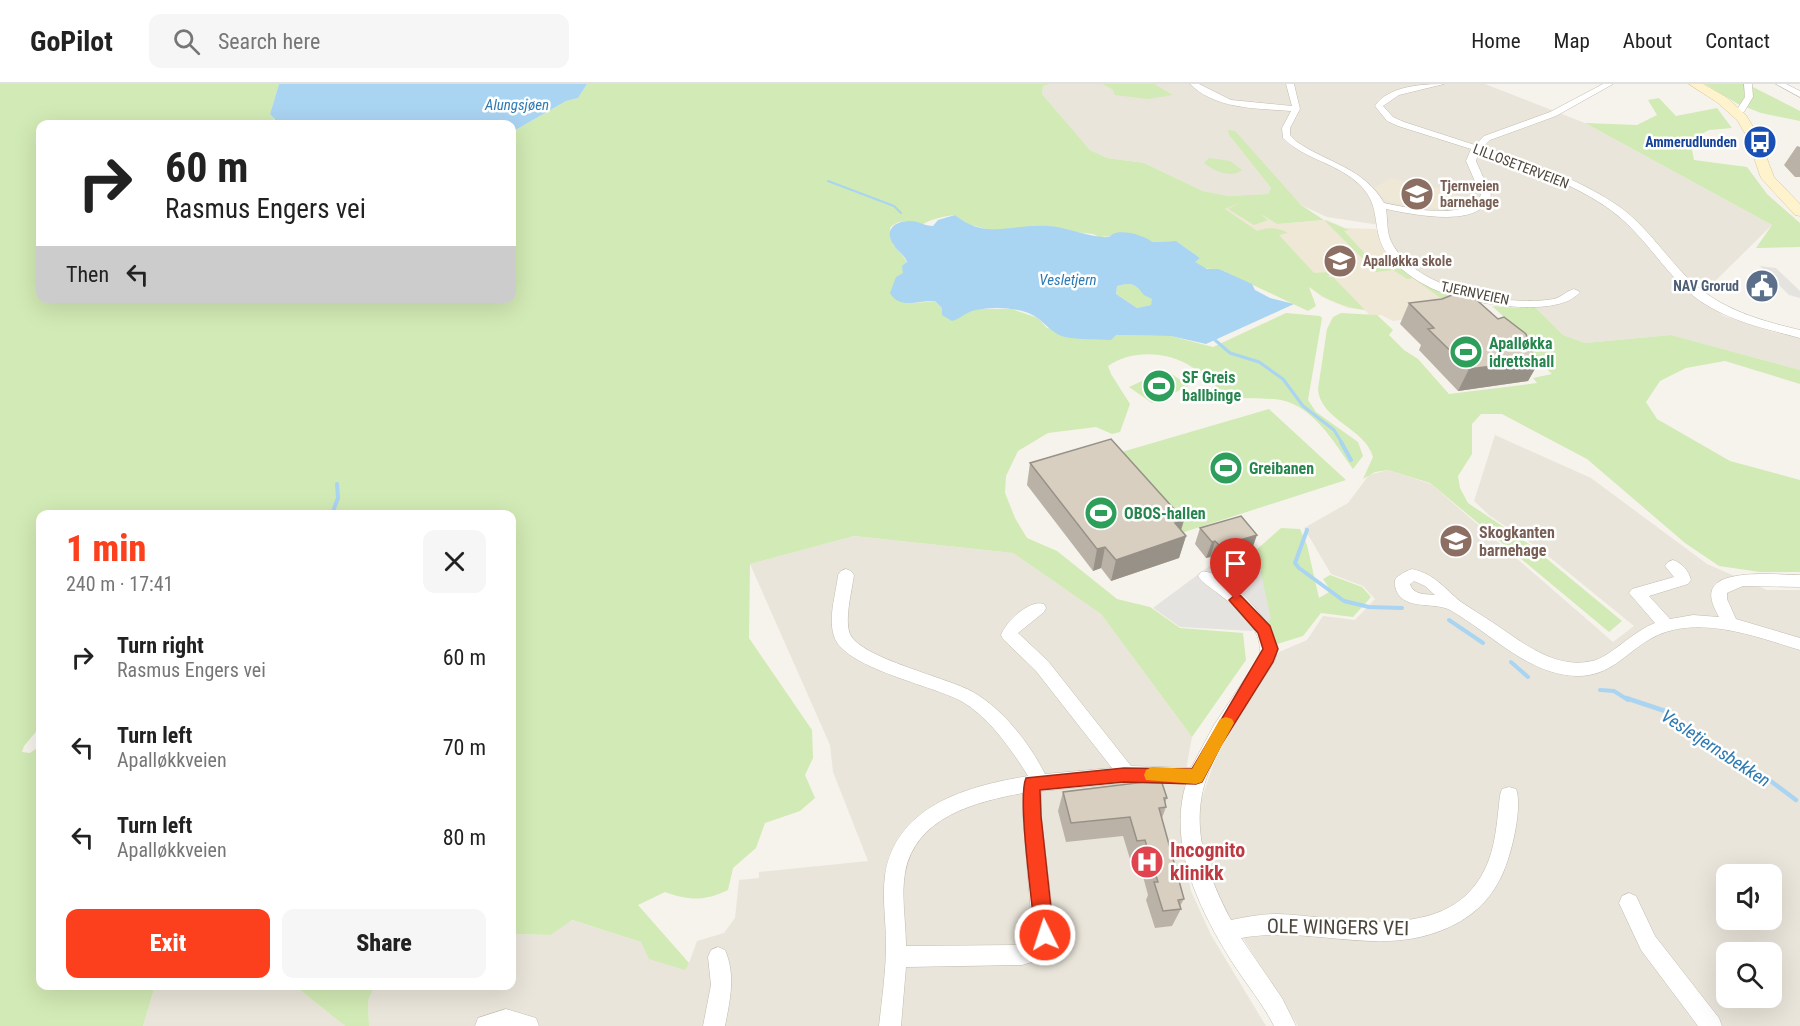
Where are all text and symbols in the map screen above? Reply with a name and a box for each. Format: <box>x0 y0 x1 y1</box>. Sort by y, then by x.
search box <box>149 14 569 68</box>
text: GoPilot <box>30 25 113 58</box>
icon: search <box>170 25 203 58</box>
text: Search here <box>218 29 320 54</box>
text: Home <box>1471 29 1521 53</box>
text: Map <box>1554 29 1590 53</box>
text: About <box>1623 29 1672 53</box>
text: Contact <box>1705 29 1770 53</box>
water label: Alungsjøen <box>484 96 549 114</box>
bus stop icon: Ammerudlunden <box>1742 124 1778 160</box>
place label: Ammerudlunden <box>1645 134 1737 150</box>
street label: LILLOSETERVEIEN <box>1471 140 1571 192</box>
text: 60 m <box>165 143 248 192</box>
icon: right <box>66 144 144 222</box>
school or university icon: Tjernveien barnehage <box>1399 176 1435 212</box>
place label: Tjernveien barnehage <box>1440 178 1499 210</box>
text: Rasmus Engers vei <box>165 193 366 225</box>
school or university icon: Apalløkka skole <box>1322 243 1358 279</box>
place label: Apalløkka skole <box>1363 253 1452 269</box>
icon: left <box>121 258 154 291</box>
text: Then <box>66 262 109 287</box>
public building icon: NAV Grorud <box>1744 268 1780 304</box>
water label: Vesletjern <box>1039 271 1097 289</box>
street label: TJERNVEIEN <box>1439 278 1511 308</box>
place label: NAV Grorud <box>1673 278 1739 294</box>
sports icon: Apalløkka idrettshall <box>1448 334 1484 370</box>
place label: Apalløkka idrettshall <box>1489 334 1554 371</box>
sports icon: SF Greis ballbinge <box>1141 368 1177 404</box>
place label: SF Greis ballbinge <box>1182 368 1241 405</box>
sports icon: Greibanen <box>1208 450 1244 486</box>
place label: Greibanen <box>1249 459 1314 478</box>
sports icon: OBOS-hallen <box>1083 495 1119 531</box>
place label: OBOS-hallen <box>1124 504 1206 523</box>
school or university icon: Skogkanten barnehage <box>1438 523 1474 559</box>
place label: Skogkanten barnehage <box>1479 523 1555 560</box>
text: 1 min <box>66 528 146 570</box>
button: close <box>423 530 486 593</box>
pin <box>1210 538 1261 600</box>
icon: arrive <box>1219 547 1252 580</box>
text: 240 m · 17:41 <box>66 572 173 596</box>
text: Turn right <box>117 633 204 658</box>
icon: right <box>66 641 99 674</box>
text: 60 m <box>443 645 486 670</box>
text: Rasmus Engers vei <box>117 658 266 682</box>
water label: Vesletjernsbekken <box>1658 705 1774 791</box>
text: Turn left <box>117 723 192 748</box>
icon: left <box>66 731 99 764</box>
text: 70 m <box>443 735 486 760</box>
text: Apalløkkveien <box>117 748 227 772</box>
text: Turn left <box>117 813 192 838</box>
icon: left <box>66 821 99 854</box>
text: 80 m <box>443 825 486 850</box>
text: Apalløkkveien <box>117 838 227 862</box>
place label: Incognito klinikk <box>1170 838 1245 885</box>
hospital icon: Incognito klinikk <box>1129 844 1165 880</box>
map controls <box>1716 864 1782 1008</box>
button: sound <box>1716 864 1782 930</box>
position arrow <box>1013 903 1077 967</box>
button: Exit <box>66 909 270 978</box>
button: Share <box>282 909 486 978</box>
street label: OLE WINGERS VEI <box>1267 914 1409 940</box>
button: search <box>1716 942 1782 1008</box>

